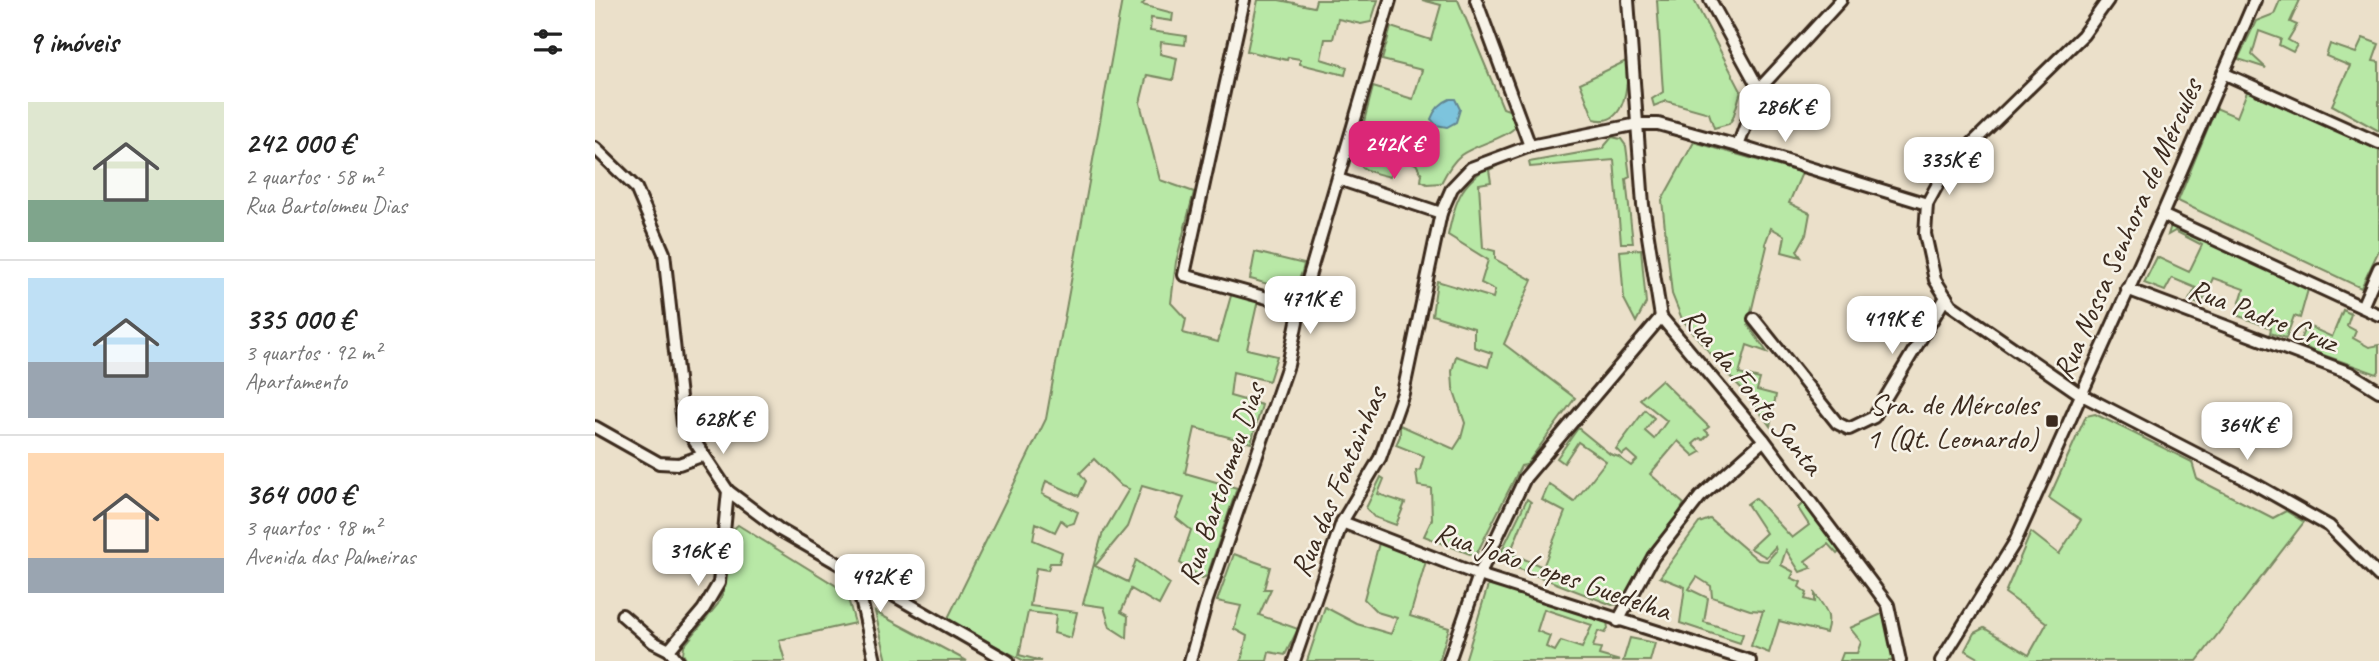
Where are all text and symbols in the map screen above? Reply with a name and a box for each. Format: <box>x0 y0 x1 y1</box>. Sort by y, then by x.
text: 9 imóveis <box>28 23 118 61</box>
icon: filters <box>529 23 567 61</box>
street label: Rua Nossa Senhora de Mércules <box>2044 71 2211 385</box>
pin: 286K € <box>1728 85 1842 144</box>
text: 286K € <box>1755 92 1815 121</box>
pin: 242K € <box>1337 122 1451 181</box>
text: 242 000 € <box>245 124 354 162</box>
text: 242K € <box>1365 129 1423 158</box>
icon: home <box>84 130 168 214</box>
pin: 335K € <box>1892 138 2006 197</box>
text: 335K € <box>1920 145 1978 174</box>
text: 2 quartos · 58 m² <box>245 162 381 191</box>
text: Rua Bartolomeu Dias <box>245 191 406 220</box>
street label: Rua Padre Cruz <box>2183 269 2346 362</box>
pin: 471K € <box>1253 276 1367 336</box>
text: 471K € <box>1281 284 1339 313</box>
pin: 419K € <box>1835 296 1949 356</box>
text: 335 000 € <box>245 300 354 338</box>
street label: Rua da Fonte Santa <box>1674 300 1833 484</box>
text: 419K € <box>1863 304 1921 333</box>
icon: home <box>84 306 168 390</box>
text: 3 quartos · 92 m² <box>245 338 381 367</box>
text: Apartamento <box>245 367 347 396</box>
street label: Rua Bartolomeu Dias <box>1169 376 1274 590</box>
street label: Rua das Fontainhas <box>1281 379 1396 583</box>
place label: Sra. de Mércoles 1 (Qt. Leonardo) <box>1866 385 2041 457</box>
pin: 628K € <box>666 396 780 456</box>
pin: 364K € <box>2190 402 2304 462</box>
text: 628K € <box>693 404 753 433</box>
text: 364K € <box>2217 410 2277 439</box>
marker: Sra. de Mércoles 1 (Qt. Leonardo) <box>2044 413 2060 429</box>
text: 364 000 € <box>245 475 355 513</box>
icon: home <box>84 481 168 565</box>
text: 3 quartos · 98 m² <box>245 513 381 542</box>
street label: Rua João Lopes Guedelha <box>1430 513 1678 630</box>
pin: 316K € <box>641 528 755 588</box>
text: 316K € <box>668 536 728 565</box>
text: Avenida das Palmeiras <box>245 542 415 571</box>
pin: 492K € <box>823 554 937 614</box>
text: 492K € <box>851 562 909 591</box>

